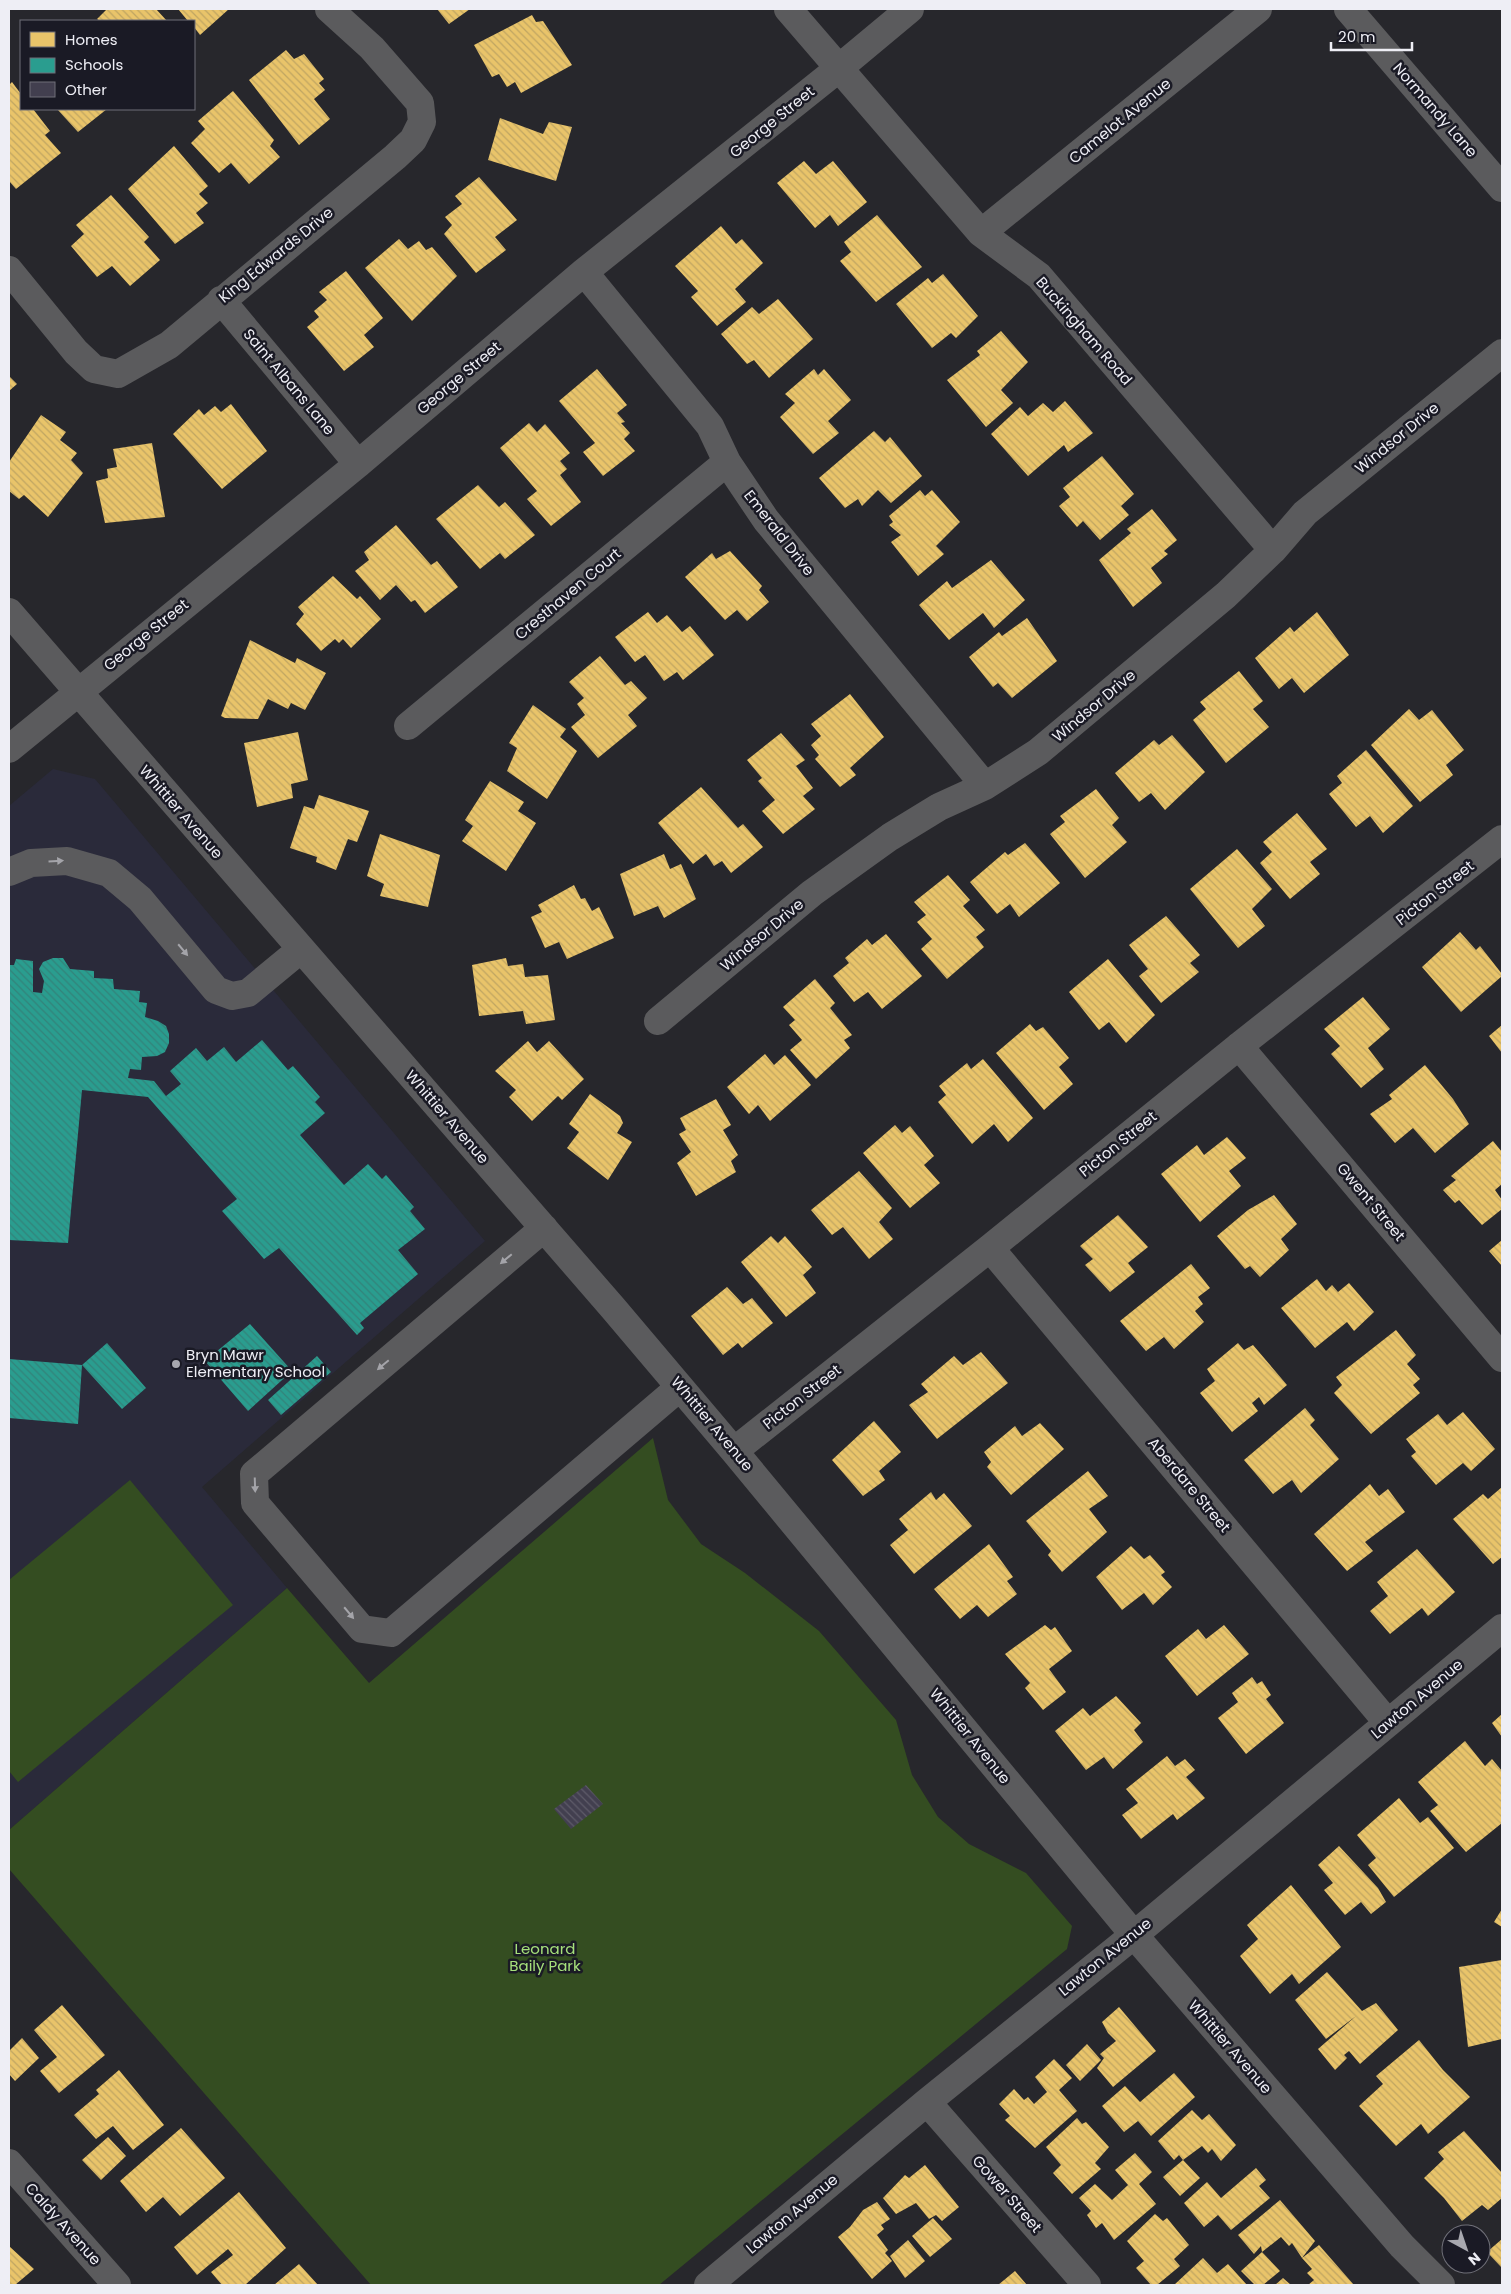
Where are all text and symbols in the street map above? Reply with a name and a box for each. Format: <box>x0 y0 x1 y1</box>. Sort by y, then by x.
legend <box>20 20 195 110</box>
scale bar <box>1331 20 1412 52</box>
text: 20 m <box>1338 26 1376 47</box>
text: Homes <box>65 29 118 50</box>
text: Schools <box>65 54 123 75</box>
street label: Normandy Lane <box>1388 58 1482 161</box>
street label: Camelot Avenue <box>1064 73 1175 168</box>
text: Other <box>65 79 107 100</box>
street label: George Street <box>725 81 819 162</box>
street label: King Edwards Drive <box>214 202 337 307</box>
street label: Buckingham Road <box>1031 272 1137 389</box>
street label: Saint Albans Lane <box>239 324 340 439</box>
street label: George Street <box>412 336 505 419</box>
street label: Windsor Drive <box>1350 397 1443 478</box>
street label: Emerald Drive <box>739 485 820 580</box>
street label: Cresthaven Court <box>510 543 625 644</box>
street label: George Street <box>99 594 193 675</box>
street label: Windsor Drive <box>1048 665 1140 747</box>
street label: Whittier Avenue <box>135 760 228 863</box>
street label: Picton Street <box>1391 855 1478 930</box>
one-way arrow <box>48 857 64 865</box>
street label: Windsor Drive <box>716 894 808 976</box>
one-way arrow <box>178 943 189 956</box>
street label: Whittier Avenue <box>401 1065 494 1168</box>
street label: Picton Street <box>1075 1106 1161 1181</box>
street label: Gwent Street <box>1332 1158 1410 1245</box>
one-way arrow <box>500 1254 513 1265</box>
place label: Bryn Mawr Elementary School <box>186 1344 325 1382</box>
marker: Bryn Mawr Elementary School <box>170 1358 182 1370</box>
one-way arrow <box>376 1359 389 1370</box>
street label: Picton Street <box>758 1359 845 1434</box>
street label: Whittier Avenue <box>666 1372 758 1476</box>
street label: Aberdare Street <box>1143 1433 1235 1537</box>
one-way arrow <box>251 1477 259 1493</box>
one-way arrow <box>343 1607 355 1619</box>
street label: Lawton Avenue <box>1366 1654 1467 1743</box>
street label: Whittier Avenue <box>925 1683 1016 1788</box>
street label: Lawton Avenue <box>1054 1913 1156 2001</box>
park label: Leonard Baily Park <box>509 1938 581 1976</box>
street label: Whittier Avenue <box>1184 1995 1277 2098</box>
street label: Gower Street <box>968 2150 1047 2237</box>
street label: Lawton Avenue <box>741 2169 842 2258</box>
street label: Caldy Avenue <box>21 2178 106 2269</box>
north arrow <box>1441 2224 1491 2274</box>
text: N <box>1464 2248 1485 2270</box>

